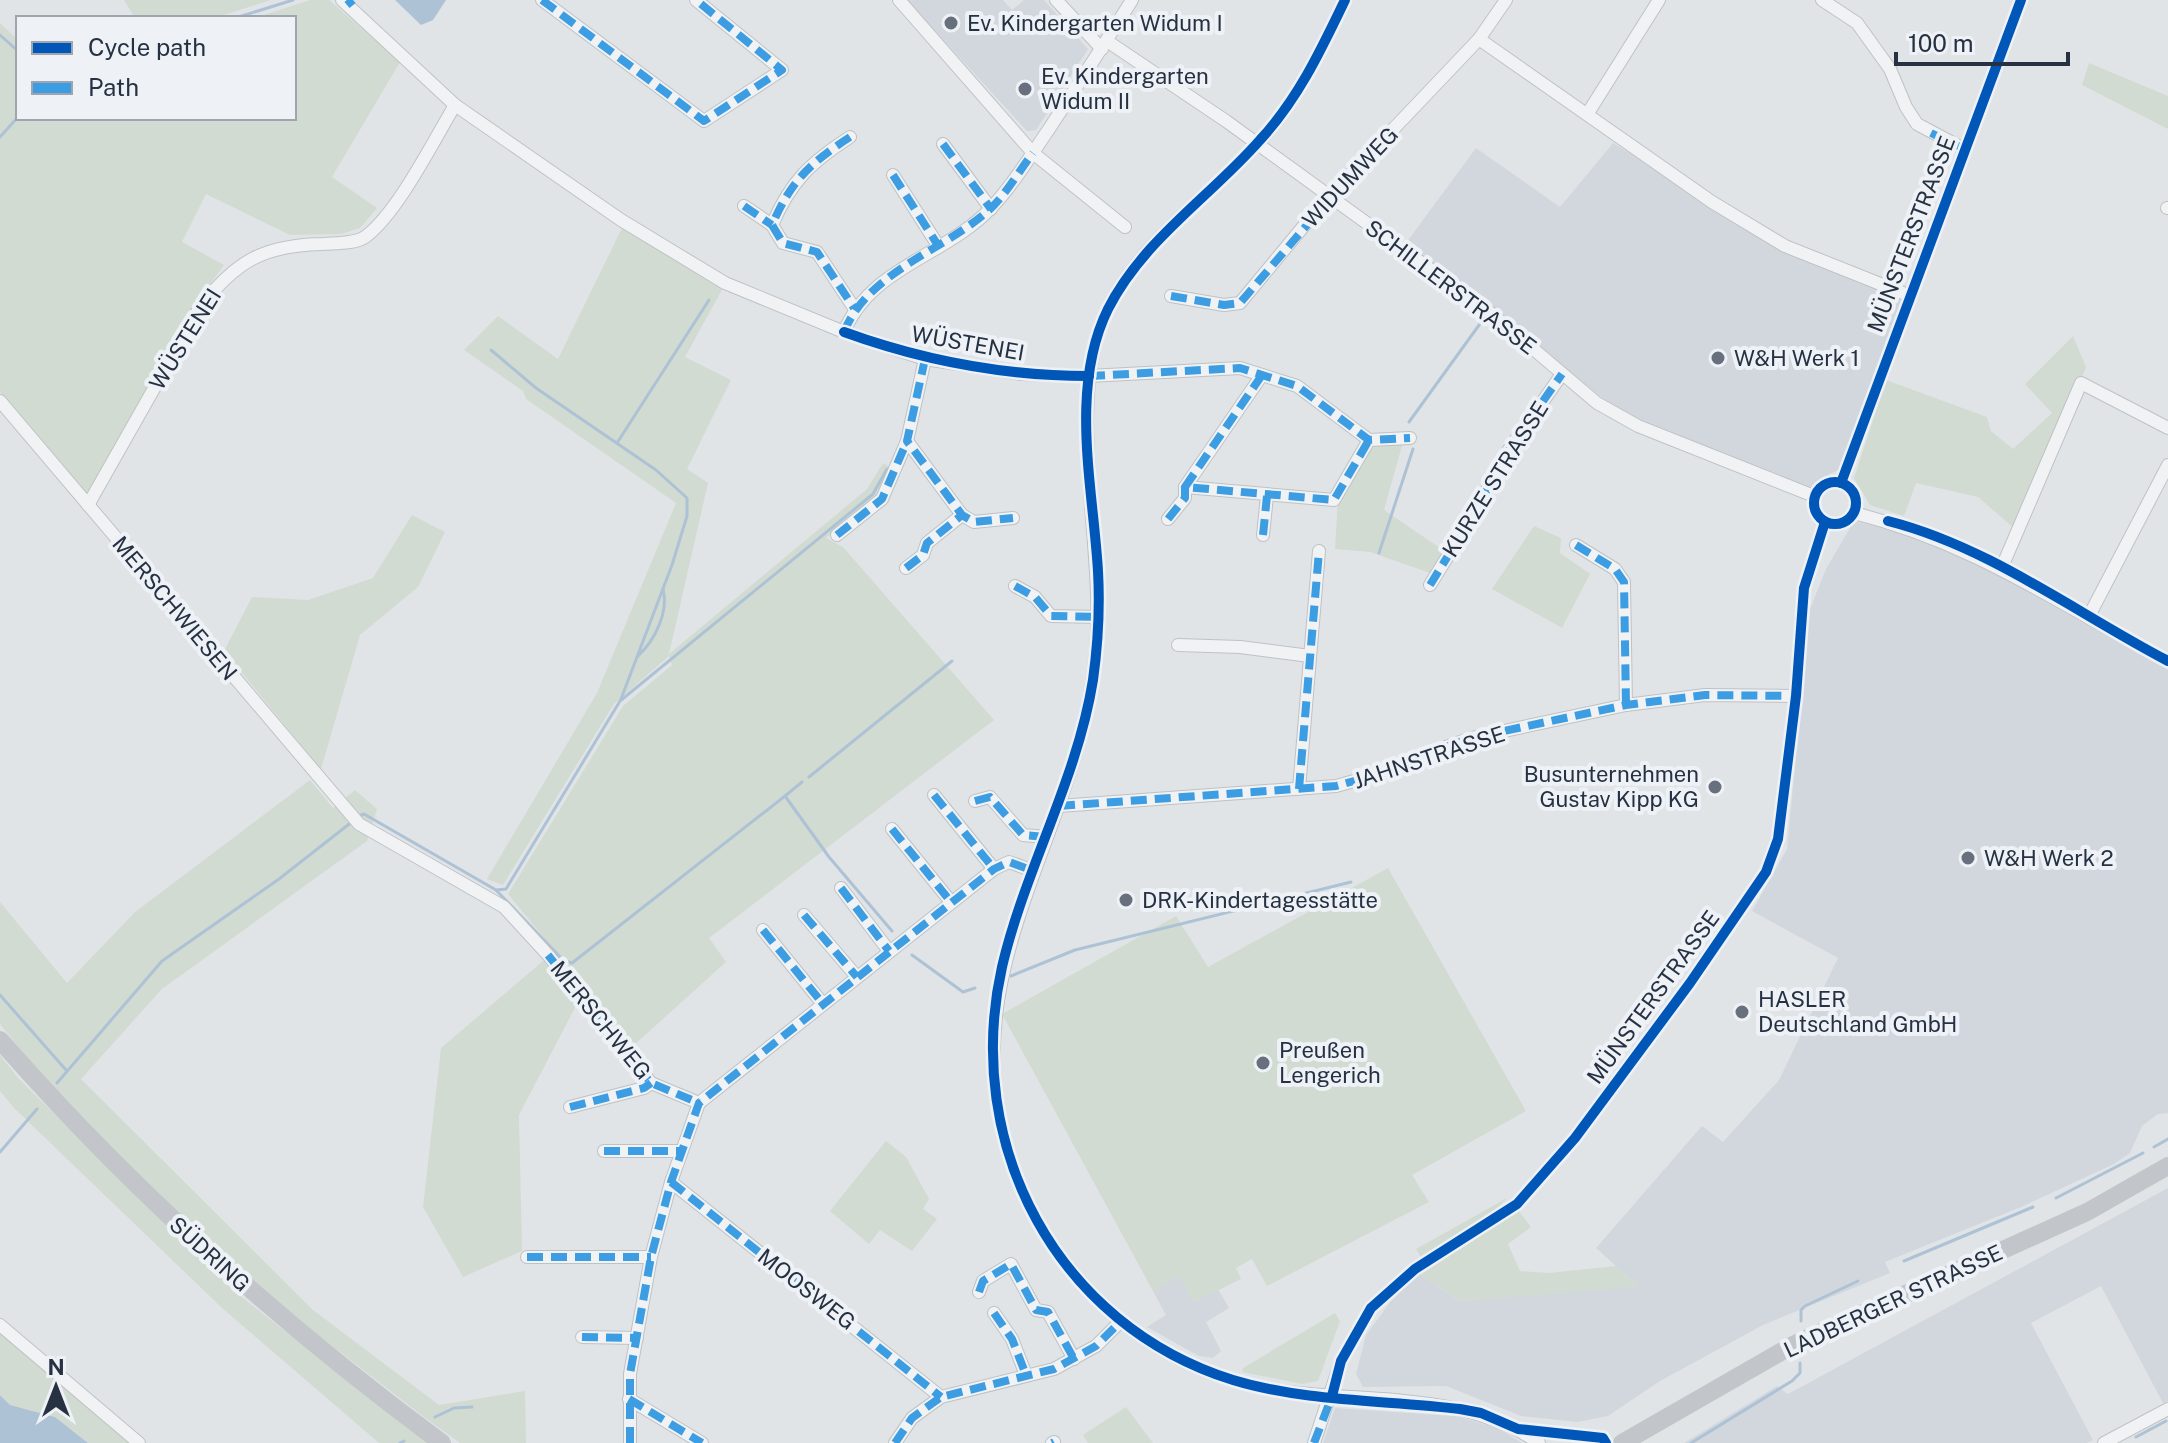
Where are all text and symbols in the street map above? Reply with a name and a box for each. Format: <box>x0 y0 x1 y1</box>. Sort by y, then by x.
place label: Ev. Kindergarten Widum I <box>967 10 1223 36</box>
marker: Ev. Kindergarten Widum I <box>942 14 960 32</box>
legend <box>16 16 296 120</box>
scale bar <box>1896 16 2068 66</box>
text: 100 m <box>1908 29 1974 57</box>
text: Cycle path <box>88 33 206 61</box>
place label: Ev. Kindergarten Widum II <box>1041 63 1209 114</box>
text: Path <box>88 73 139 101</box>
marker: Ev. Kindergarten Widum II <box>1016 80 1034 98</box>
street label: WIDUMWEG <box>1297 121 1403 233</box>
street label: MÜNSTERSTRASSE <box>1861 132 1960 336</box>
street label: SCHILLERSTRASSE <box>1360 214 1542 360</box>
street label: WÜSTENEI <box>143 283 226 394</box>
street label: WÜSTENEI <box>909 319 1027 366</box>
place label: W&H Werk 1 <box>1734 345 1859 371</box>
marker: W&H Werk 1 <box>1709 349 1727 367</box>
street label: KURZE STRASSE <box>1437 396 1553 562</box>
street label: MERSCHWIESEN <box>107 531 243 685</box>
street label: JAHNSTRASSE <box>1350 720 1508 794</box>
place label: Busunternehmen Gustav Kipp KG <box>1524 761 1699 812</box>
marker: Busunternehmen Gustav Kipp KG <box>1706 778 1724 796</box>
place label: W&H Werk 2 <box>1984 845 2114 871</box>
marker: W&H Werk 2 <box>1959 849 1977 867</box>
place label: DRK-Kindertagesstätte <box>1142 887 1378 913</box>
marker: DRK-Kindertagesstätte <box>1117 891 1135 909</box>
street label: MÜNSTERSTRASSE <box>1581 905 1725 1089</box>
street label: MERSCHWEG <box>545 956 657 1084</box>
place label: HASLER Deutschland GmbH <box>1758 986 1957 1037</box>
marker: HASLER Deutschland GmbH <box>1733 1003 1751 1021</box>
place label: Preußen Lengerich <box>1279 1037 1381 1088</box>
marker: Preußen Lengerich <box>1254 1054 1272 1072</box>
street label: SÜDRING <box>164 1210 256 1297</box>
street label: LADBERGER STRASSE <box>1780 1239 2006 1363</box>
street label: MOOSWEG <box>753 1243 861 1335</box>
north arrow <box>16 1347 96 1427</box>
text: N <box>47 1354 65 1380</box>

